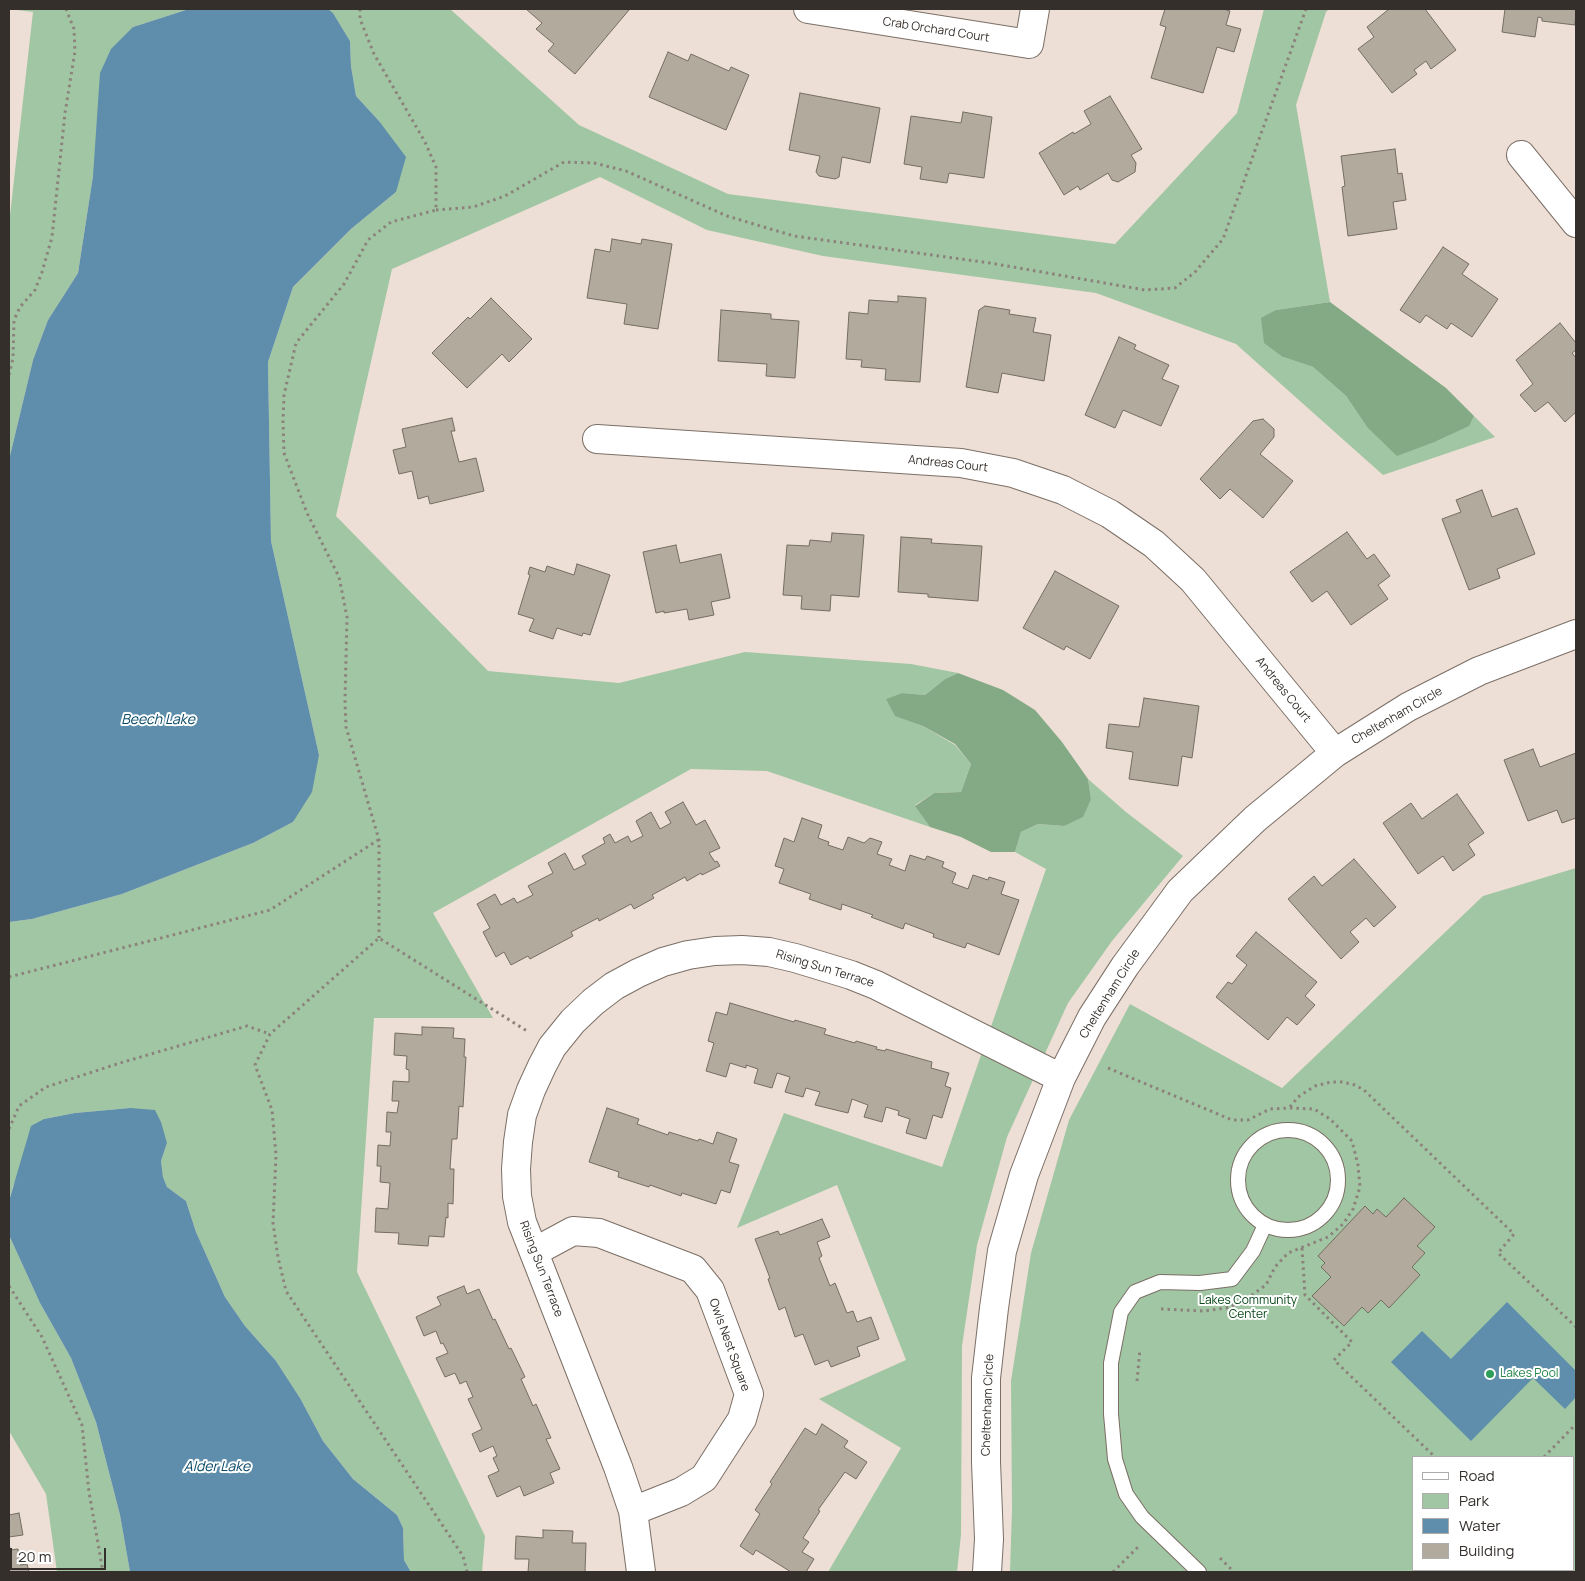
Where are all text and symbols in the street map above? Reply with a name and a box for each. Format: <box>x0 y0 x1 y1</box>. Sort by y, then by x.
street label: Crab Orchard Court <box>882 14 990 46</box>
street label: Andreas Court <box>907 453 989 475</box>
street label: Andreas Court <box>1252 654 1314 726</box>
street label: Cheltenham Circle <box>1349 684 1445 748</box>
water label: Beech Lake <box>121 712 195 728</box>
street label: Rising Sun Terrace <box>774 947 876 991</box>
street label: Cheltenham Circle <box>1077 947 1143 1041</box>
street label: Rising Sun Terrace <box>516 1219 566 1319</box>
park label: Lakes Community Center <box>1199 1294 1297 1322</box>
street label: Owls Nest Square <box>706 1297 752 1393</box>
street label: Cheltenham Circle <box>979 1354 997 1456</box>
place label: Lakes Pool <box>1500 1367 1559 1381</box>
marker: Lakes Pool <box>1484 1368 1496 1380</box>
legend <box>1412 1456 1575 1571</box>
water label: Alder Lake <box>184 1459 250 1475</box>
text: Road <box>1459 1465 1495 1486</box>
text: Park <box>1459 1490 1489 1511</box>
text: Water <box>1459 1515 1501 1536</box>
scale bar <box>12 1538 109 1570</box>
text: Building <box>1459 1540 1514 1561</box>
text: 20 m <box>18 1546 51 1567</box>

